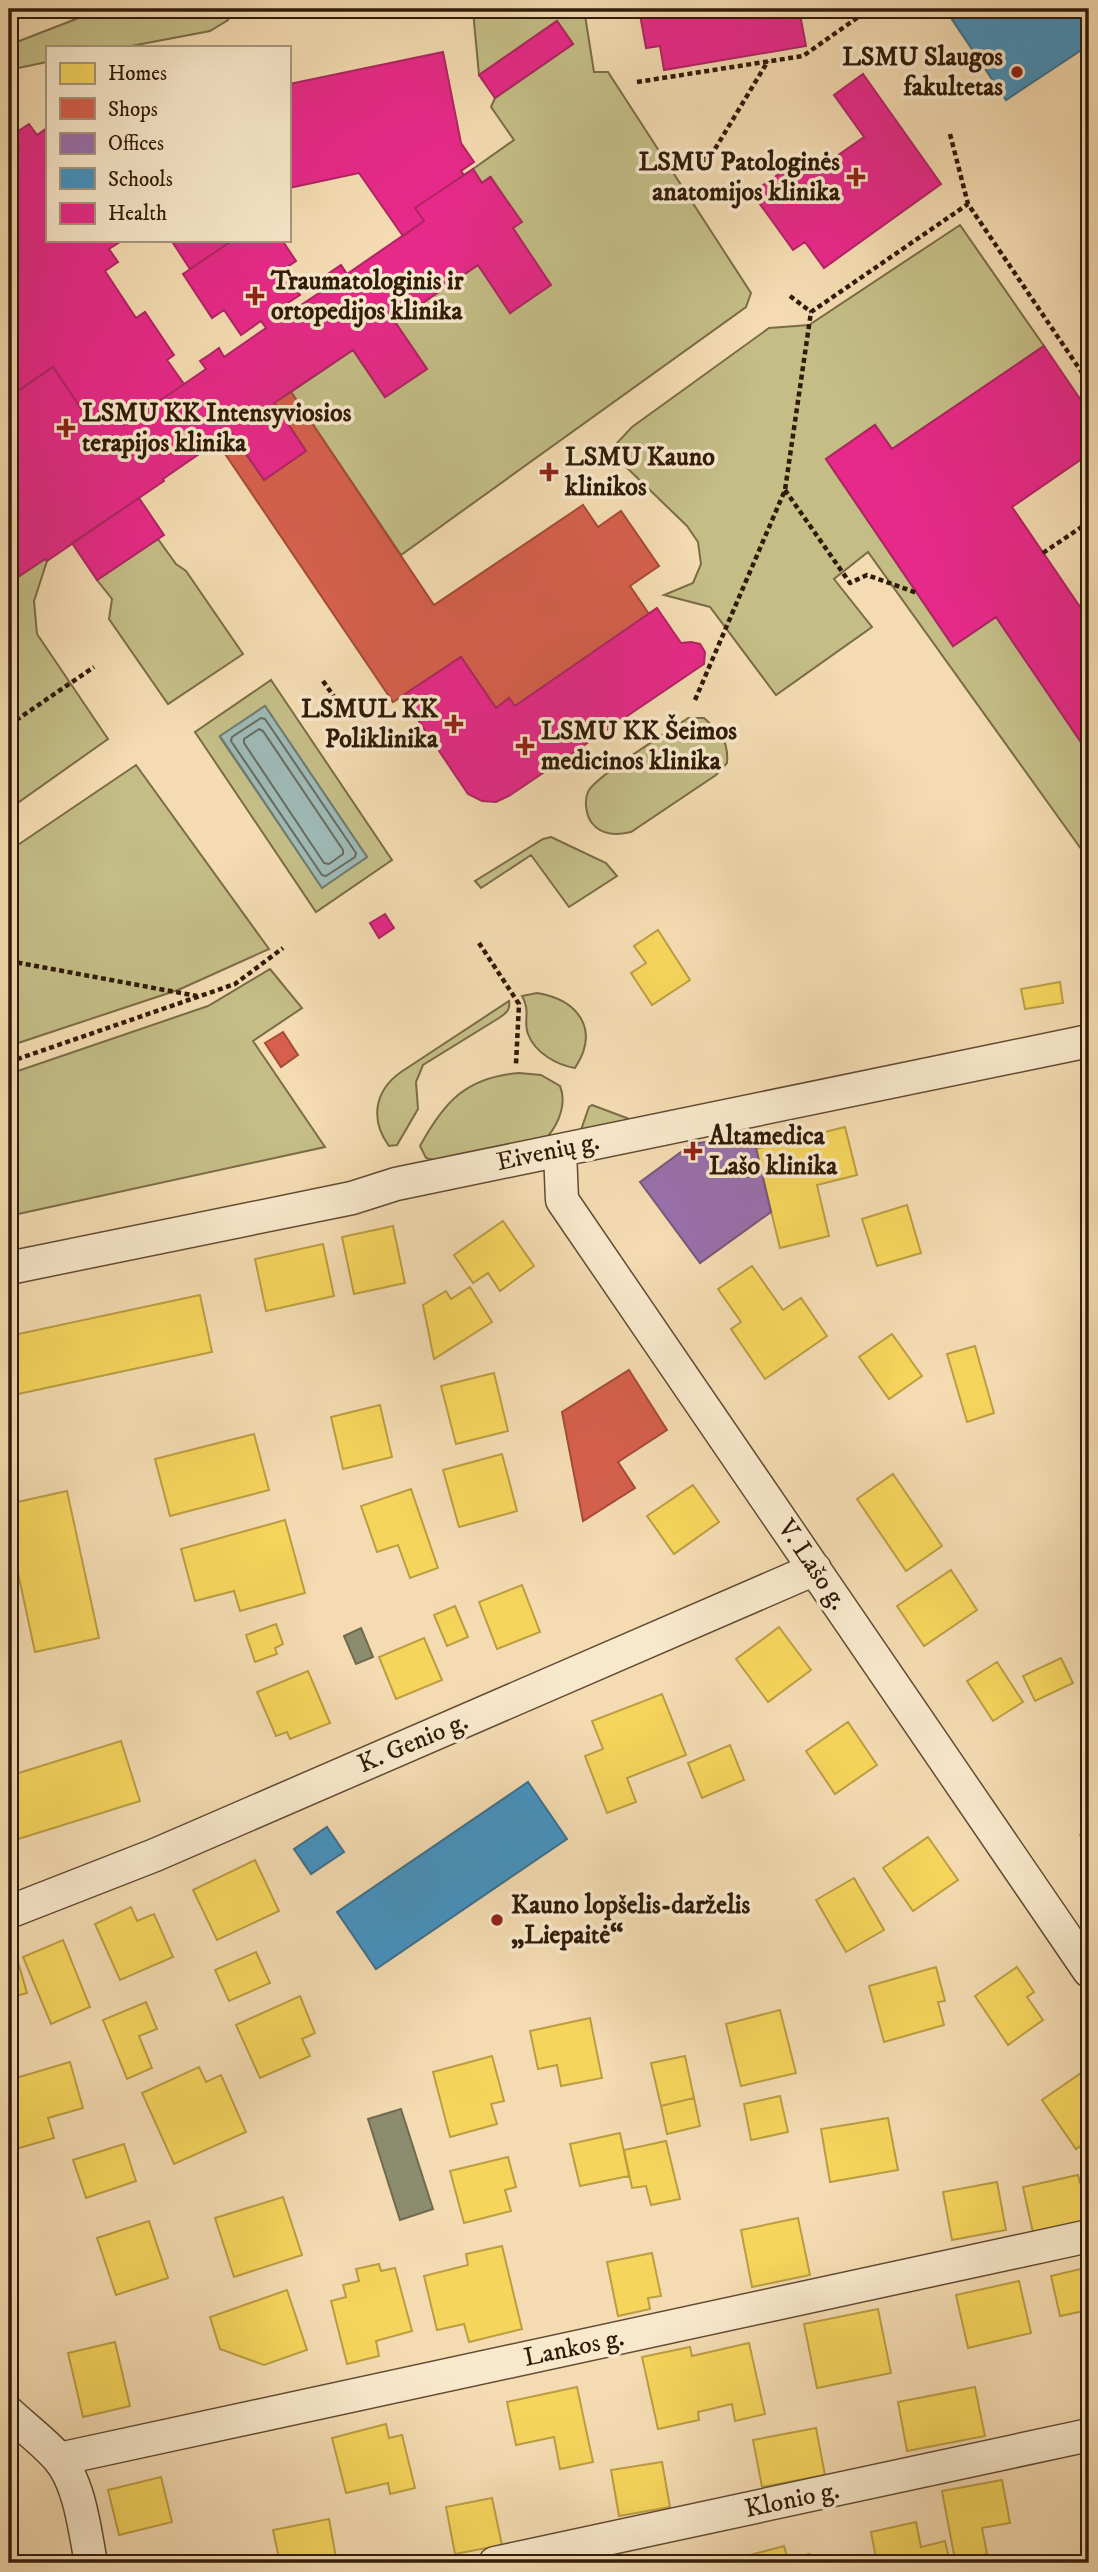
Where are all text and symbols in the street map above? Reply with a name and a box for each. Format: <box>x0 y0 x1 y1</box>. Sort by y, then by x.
place label: LSMU Slaugos fakultetas <box>842 41 1003 104</box>
legend <box>46 46 290 242</box>
text: Homes <box>108 61 167 87</box>
marker: LSMU Slaugos fakultetas <box>1009 64 1025 80</box>
text: Shops <box>108 97 158 123</box>
text: Offices <box>108 131 164 157</box>
place label: LSMU Patologinės anatomijos klinika <box>638 146 841 209</box>
text: Schools <box>108 167 173 193</box>
marker: LSMU Patologinės anatomijos klinika <box>846 167 866 187</box>
text: Health <box>108 201 167 227</box>
place label: Traumatologinis ir ortopedijos klinika <box>270 265 464 328</box>
marker: Traumatologinis ir ortopedijos klinika <box>245 286 265 306</box>
place label: LSMU KK Intensyviosios terapijos klinika <box>82 397 352 460</box>
marker: LSMU KK Intensyviosios terapijos klinika <box>56 418 76 438</box>
place label: LSMU Kauno klinikos <box>564 441 715 504</box>
marker: LSMU Kauno klinikos <box>539 462 559 482</box>
place label: LSMUL KK Poliklinika <box>301 693 439 756</box>
marker: LSMUL KK Poliklinika <box>444 714 464 734</box>
place label: LSMU KK Šeimos medicinos klinika <box>541 714 737 778</box>
marker: LSMU KK Šeimos medicinos klinika <box>515 736 535 756</box>
place label: Altamedica Lašo klinika <box>708 1120 838 1183</box>
street label: Eivenių g. <box>494 1125 602 1179</box>
marker: Altamedica Lašo klinika <box>683 1141 703 1161</box>
street label: V. Lašo g. <box>769 1512 854 1617</box>
street label: K. Genio g. <box>353 1705 473 1781</box>
place label: Kauno lopšelis-darželis „Liepaitė“ <box>511 1889 750 1952</box>
marker: Kauno lopšelis-darželis „Liepaitė“ <box>489 1912 505 1928</box>
street label: Lankos g. <box>521 2321 627 2375</box>
street label: Klonio g. <box>742 2474 842 2526</box>

